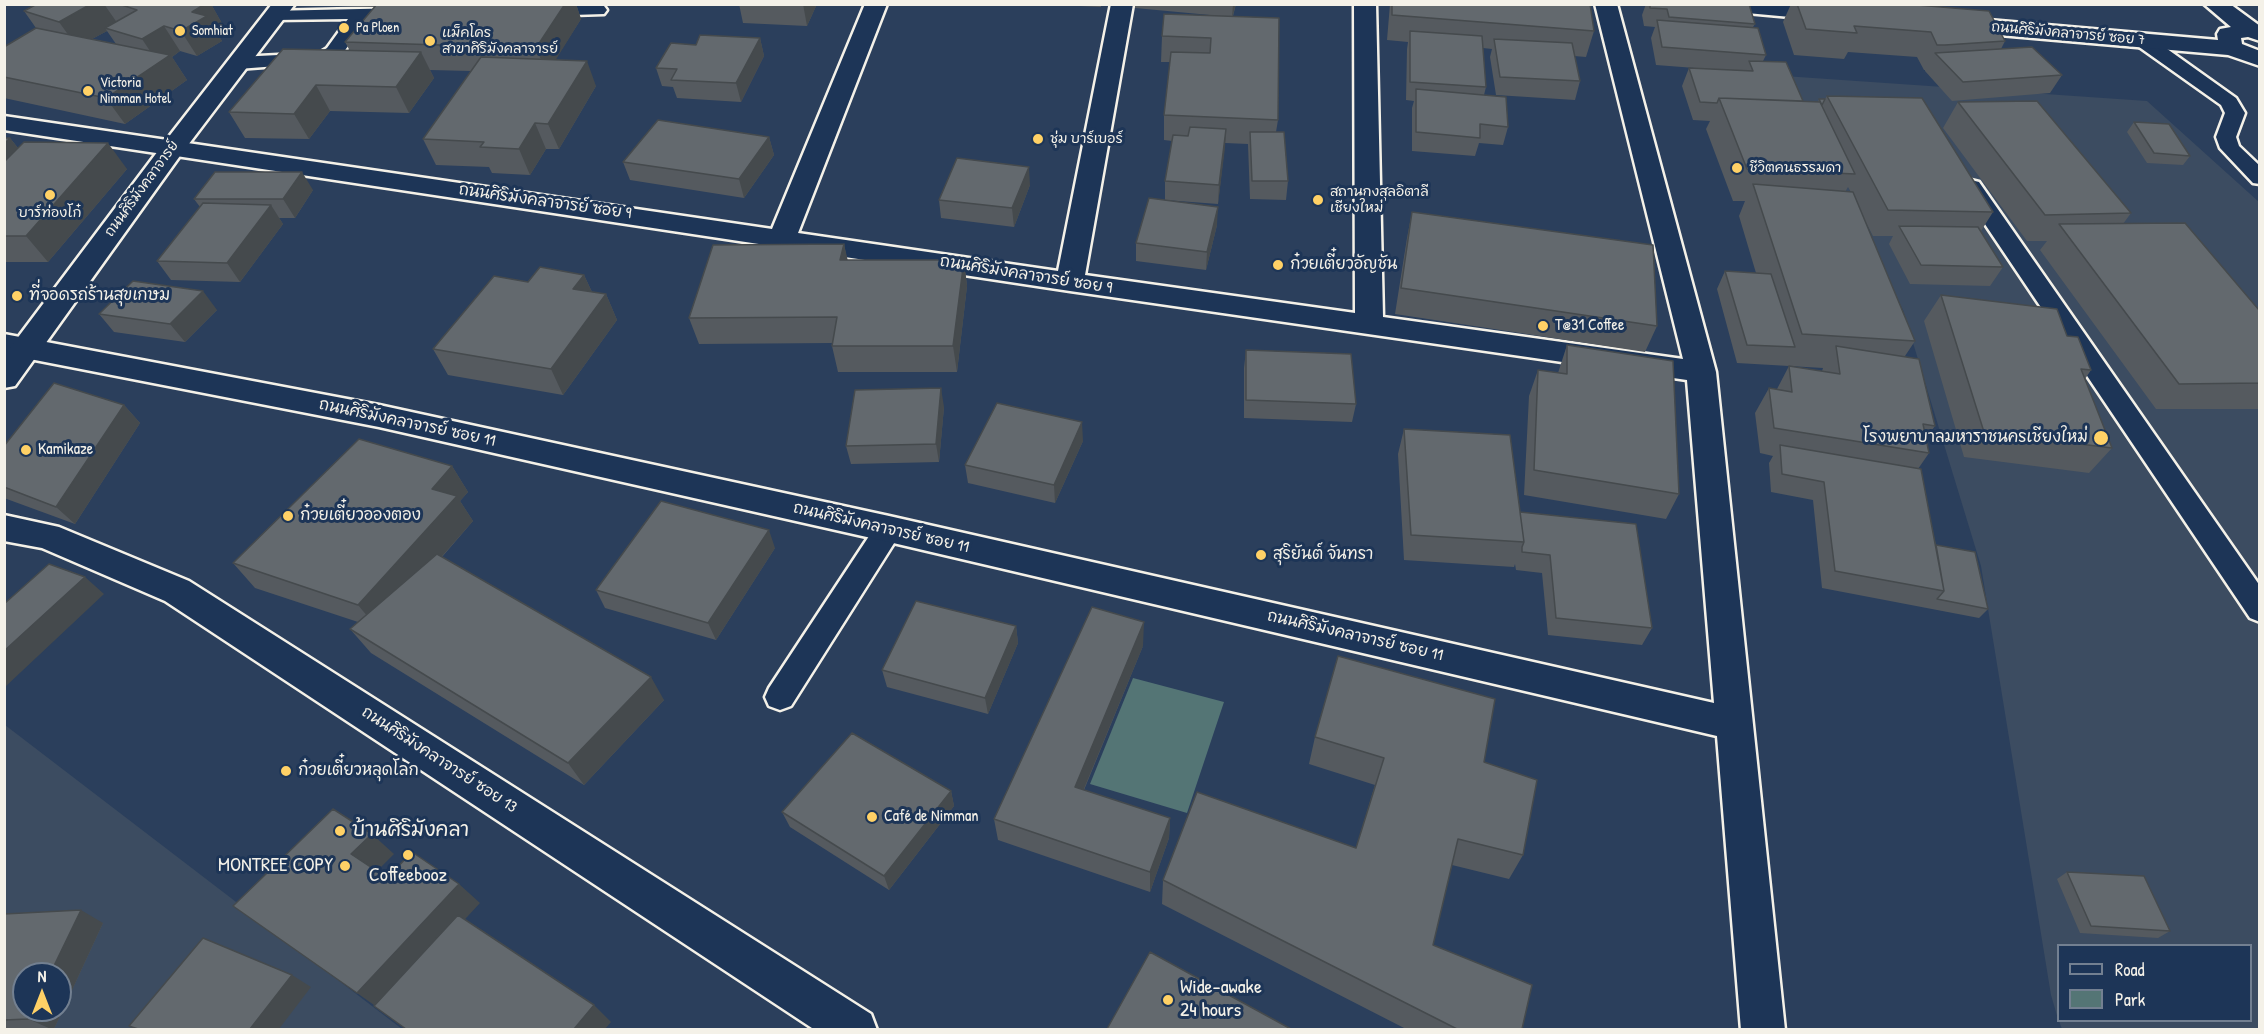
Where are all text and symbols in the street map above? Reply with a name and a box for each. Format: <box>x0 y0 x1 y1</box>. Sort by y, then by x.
street label: ถนนศิริมังคลาจารย์ ซอย 7 <box>1990 19 2146 49</box>
place label: Pa Ploen <box>356 20 399 36</box>
marker: Pa Ploen <box>337 21 351 35</box>
place label: Somhiat <box>192 23 233 39</box>
marker: Somhiat <box>173 24 187 38</box>
place label: แม็คโคร สาขาศิริมังคลาจารย์ <box>442 25 558 57</box>
marker: แม็คโคร สาขาศิริมังคลาจารย์ <box>423 34 437 48</box>
place label: Victoria Nimman Hotel <box>100 75 171 108</box>
marker: Victoria Nimman Hotel <box>81 84 95 98</box>
place label: ชุ่ม บาร์เบอร์ <box>1050 131 1123 147</box>
marker: ชุ่ม บาร์เบอร์ <box>1031 132 1045 146</box>
street label: ถนนศิริมังคลาจารย์ <box>101 138 183 240</box>
place label: ชีวิตคนธรรมดา <box>1749 160 1841 176</box>
marker: ชีวิตคนธรรมดา <box>1730 161 1744 175</box>
street label: ถนนศิริมังคลาจารย์ ซอย 9 <box>457 180 633 224</box>
place label: สถานกงสุลอิตาลี เชียงใหม่ <box>1330 184 1429 216</box>
marker: บาร์ท่องโก๋ <box>43 188 57 202</box>
marker: สถานกงสุลอิตาลี เชียงใหม่ <box>1311 193 1325 207</box>
place label: บาร์ท่องโก๋ <box>19 205 81 221</box>
street label: ถนนศิริมังคลาจารย์ ซอย 9 <box>939 252 1113 298</box>
place label: ก๋วยเตี๋ยวอัญชัน <box>1290 255 1397 275</box>
marker: ก๋วยเตี๋ยวอัญชัน <box>1271 258 1285 272</box>
place label: ที่จอดรถร้านสุขเกษม <box>29 286 170 306</box>
marker: ที่จอดรถร้านสุขเกษม <box>10 289 24 303</box>
place label: T@31 Coffee <box>1555 316 1624 336</box>
marker: T@31 Coffee <box>1536 319 1550 333</box>
street label: ถนนศิริมังคลาจารย์ ซอย 11 <box>317 395 497 451</box>
place label: โรงพยาบาลมหาราชนครเชียงใหม่ <box>1863 428 2088 448</box>
marker: โรงพยาบาลมหาราชนครเชียงใหม่ <box>2092 429 2110 447</box>
place label: Kamikaze <box>38 440 93 460</box>
marker: Kamikaze <box>19 443 33 457</box>
street label: ถนนศิริมังคลาจารย์ ซอย 11 <box>791 498 971 558</box>
place label: ก๋วยเตี๋ยวอองตอง <box>300 506 421 526</box>
marker: ก๋วยเตี๋ยวอองตอง <box>281 509 295 523</box>
place label: สุริยันต์ จันทรา <box>1273 545 1373 565</box>
marker: สุริยันต์ จันทรา <box>1254 548 1268 562</box>
street label: ถนนศิริมังคลาจารย์ ซอย 11 <box>1265 606 1445 666</box>
street label: ถนนศิริมังคลาจารย์ ซอย 13 <box>358 703 520 817</box>
place label: ก๋วยเตี๋ยวหลุดโลก <box>298 761 419 781</box>
marker: ก๋วยเตี๋ยวหลุดโลก <box>279 764 293 778</box>
place label: Café de Nimman <box>884 807 978 827</box>
marker: Café de Nimman <box>865 810 879 824</box>
place label: บ้านศิริมังคลา <box>352 819 469 843</box>
marker: บ้านศิริมังคลา <box>333 824 347 838</box>
marker: Coffeebooz <box>401 848 415 862</box>
place label: MONTREE COPY <box>218 854 333 878</box>
marker: MONTREE COPY <box>338 859 352 873</box>
place label: Coffeebooz <box>369 864 447 888</box>
legend <box>2057 944 2252 1022</box>
text: Road <box>2115 957 2145 982</box>
north arrow <box>12 962 72 1022</box>
text: N <box>38 965 46 987</box>
place label: Wide-awake 24 hours <box>1180 976 1262 1023</box>
text: Park <box>2115 987 2145 1012</box>
marker: Wide-awake 24 hours <box>1161 993 1175 1007</box>

